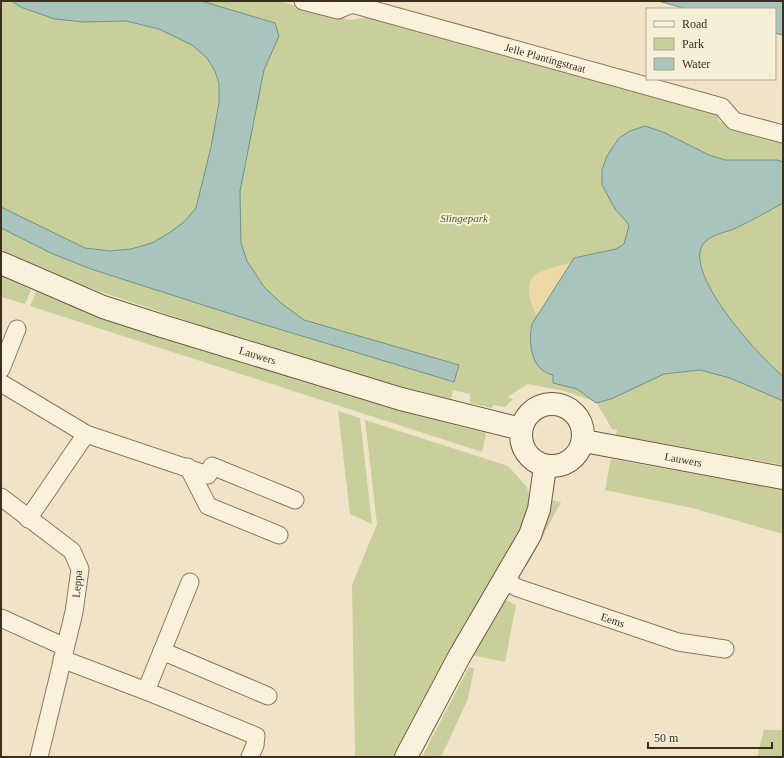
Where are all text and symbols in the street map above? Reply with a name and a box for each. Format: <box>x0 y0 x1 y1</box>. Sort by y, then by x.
legend <box>646 8 776 80</box>
text: Road <box>682 17 707 31</box>
text: Park <box>682 37 704 51</box>
street label: Jelle Plantingstraat <box>503 41 587 75</box>
text: Water <box>682 57 710 71</box>
park label: Slingepark <box>440 212 489 224</box>
street label: Lauwers <box>238 344 277 366</box>
street label: Lauwers <box>664 450 703 469</box>
street label: Leppa <box>70 570 84 598</box>
street label: Eems <box>599 610 626 630</box>
scale bar <box>648 724 772 750</box>
text: 50 m <box>654 731 679 745</box>

